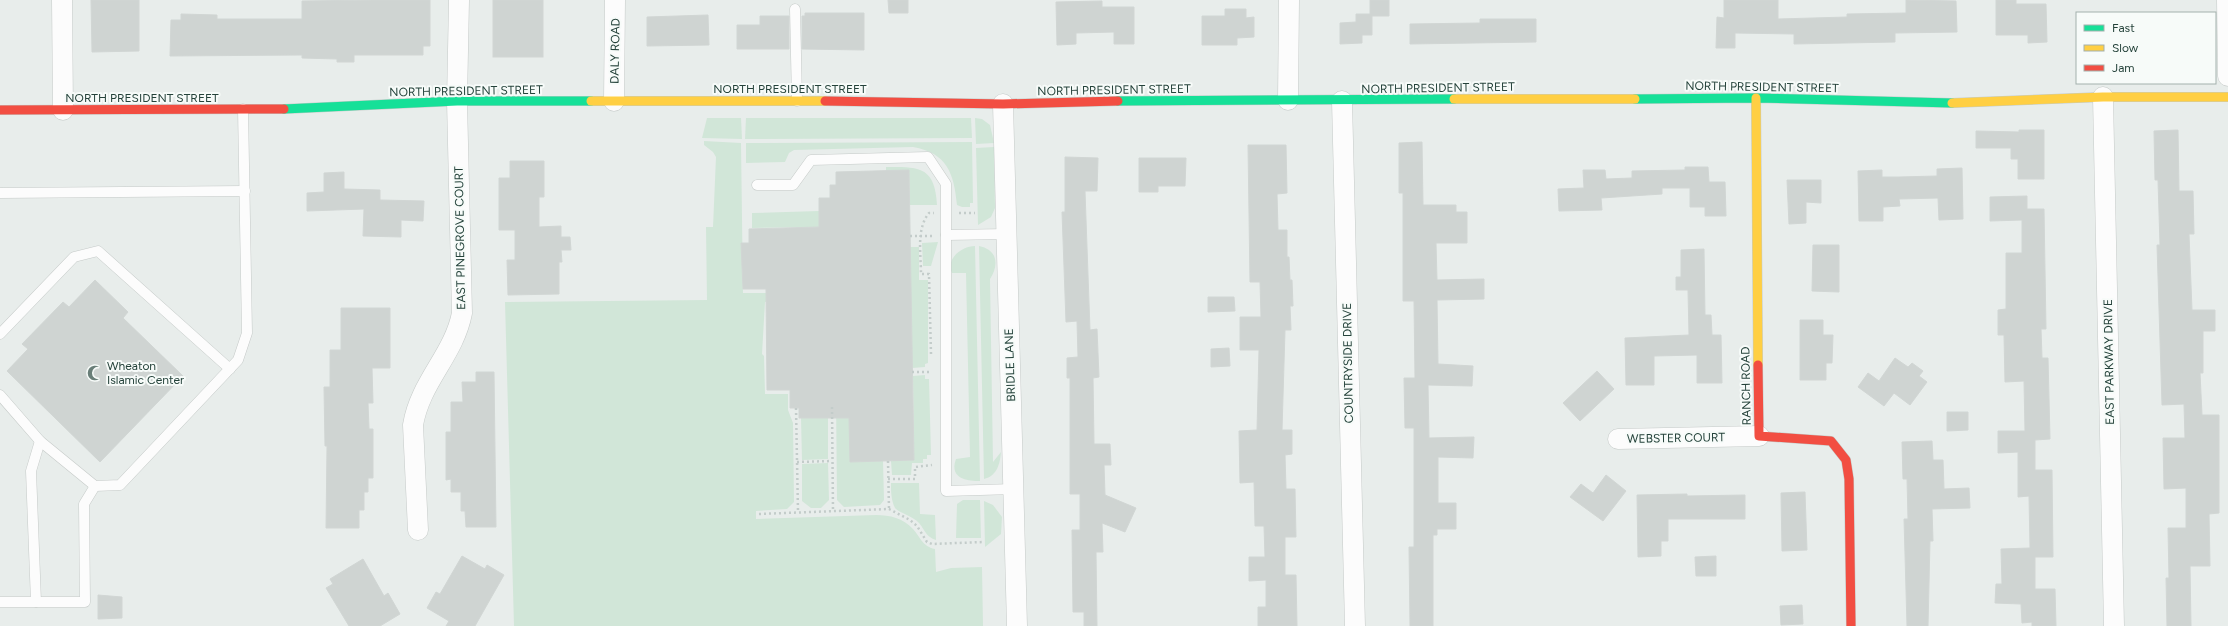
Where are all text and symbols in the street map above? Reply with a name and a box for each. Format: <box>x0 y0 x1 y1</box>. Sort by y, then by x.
legend <box>2076 12 2216 84</box>
street label: DALY ROAD <box>607 18 623 84</box>
text: Fast <box>2112 21 2135 35</box>
text: Slow <box>2112 41 2139 55</box>
text: Jam <box>2112 61 2135 75</box>
street label: NORTH PRESIDENT STREET <box>1685 79 1839 95</box>
street label: NORTH PRESIDENT STREET <box>1361 80 1515 96</box>
street label: NORTH PRESIDENT STREET <box>713 82 867 96</box>
street label: NORTH PRESIDENT STREET <box>1037 82 1191 98</box>
street label: NORTH PRESIDENT STREET <box>389 83 543 99</box>
street label: NORTH PRESIDENT STREET <box>65 91 219 105</box>
street label: EAST PINEGROVE COURT <box>452 166 468 310</box>
street label: EAST PARKWAY DRIVE <box>2101 299 2117 425</box>
street label: COUNTRYSIDE DRIVE <box>1340 303 1356 423</box>
street label: BRIDLE LANE <box>1002 328 1018 402</box>
street label: RANCH ROAD <box>1738 346 1754 426</box>
place label: Wheaton Islamic Center <box>107 359 184 387</box>
mosque icon: Wheaton Islamic Center <box>86 364 104 382</box>
street label: WEBSTER COURT <box>1627 430 1726 446</box>

